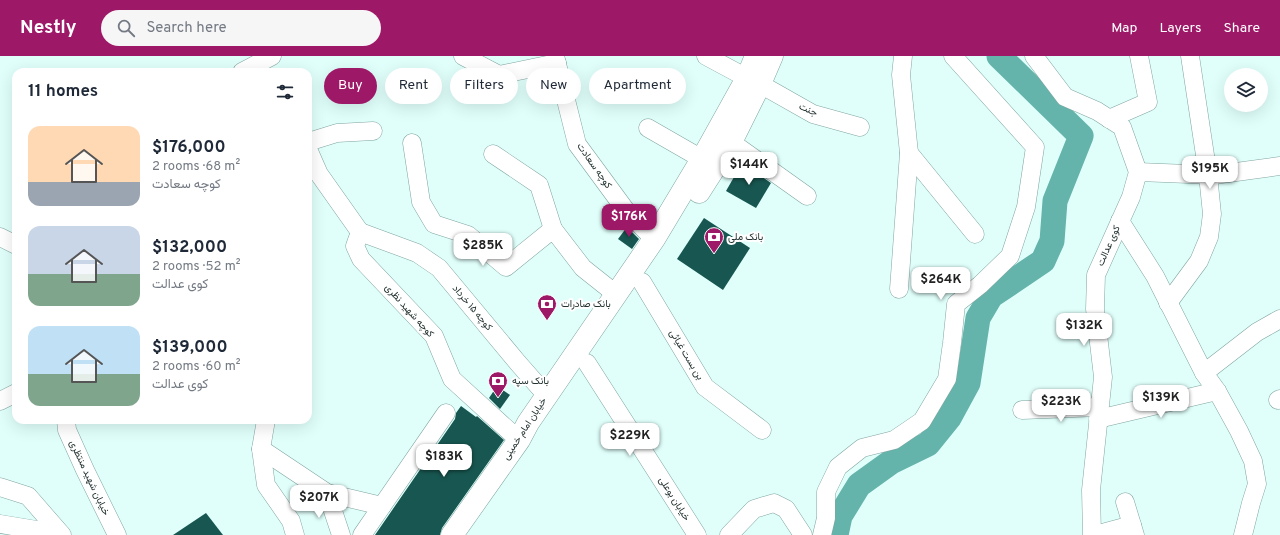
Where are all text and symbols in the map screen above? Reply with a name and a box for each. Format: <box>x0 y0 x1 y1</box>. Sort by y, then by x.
search box <box>101 10 381 46</box>
text: Nestly <box>20 16 77 40</box>
icon: search <box>115 17 137 39</box>
text: Search here <box>147 19 227 38</box>
text: Map <box>1111 20 1137 37</box>
text: Layers <box>1159 20 1201 37</box>
text: Share <box>1223 20 1260 37</box>
chip: Buy <box>324 68 377 104</box>
chip: Rent <box>385 68 442 104</box>
chip: Filters <box>450 68 518 104</box>
chip: New <box>526 68 581 104</box>
chip: Apartment <box>589 68 686 104</box>
map controls <box>1224 68 1268 112</box>
button: layers <box>1224 68 1268 112</box>
text: 11 homes <box>28 81 98 103</box>
icon: filters <box>274 81 296 103</box>
street label: جنت <box>796 100 820 120</box>
text: $176,000 <box>152 137 226 159</box>
street label: کوچه سعادت <box>574 141 615 192</box>
icon: home <box>60 142 108 190</box>
pin: $144K <box>721 152 777 186</box>
pin: $195K <box>1182 156 1238 190</box>
text: $144K <box>730 157 768 173</box>
text: 2 rooms · 68 m² <box>152 159 240 175</box>
text: $195K <box>1191 161 1229 177</box>
text: کوچه سعادت <box>152 177 221 193</box>
pin: $176K <box>601 204 657 238</box>
text: $176K <box>611 209 647 225</box>
street label: کوی عدالت <box>1094 223 1124 268</box>
bank icon: بانک ملی <box>703 226 725 254</box>
place label: بانک ملی <box>728 231 763 244</box>
pin: $285K <box>455 233 511 267</box>
text: $132,000 <box>152 237 227 259</box>
text: $285K <box>462 238 504 254</box>
icon: home <box>60 242 108 290</box>
text: 2 rooms · 52 m² <box>152 259 240 275</box>
pin: $264K <box>913 267 969 301</box>
text: $264K <box>920 272 962 288</box>
text: کوی عدالت <box>152 277 208 293</box>
street label: کوچه شهید نظری <box>381 281 437 341</box>
street label: کوچه ۱۵ خرداد <box>449 282 495 334</box>
bank icon: بانک صادرات <box>536 293 558 321</box>
place label: بانک صادرات <box>561 298 611 311</box>
pin: $132K <box>1056 313 1112 347</box>
text: $132K <box>1065 318 1103 334</box>
street label: بن بست غیاثی <box>666 327 706 383</box>
text: $139,000 <box>152 337 228 359</box>
icon: home <box>60 342 108 390</box>
text: 2 rooms · 60 m² <box>152 359 241 375</box>
bank icon: بانک سپه <box>487 370 509 398</box>
place label: بانک سپه <box>512 375 549 388</box>
text: کوی عدالت <box>152 377 208 393</box>
pin: $139K <box>1133 385 1189 419</box>
pin: $223K <box>1033 389 1089 423</box>
text: $139K <box>1142 390 1180 406</box>
text: $223K <box>1041 394 1081 410</box>
street label: خیابان امام خمینی <box>500 395 550 463</box>
pin: $229K <box>602 423 658 457</box>
text: $229K <box>610 428 650 444</box>
street label: خیابان شهید منتظری <box>66 438 112 518</box>
pin: $183K <box>416 444 472 478</box>
text: $183K <box>425 449 463 465</box>
street label: خیابان بوعلی <box>655 474 693 524</box>
pin: $207K <box>291 485 347 519</box>
text: $207K <box>299 490 339 506</box>

